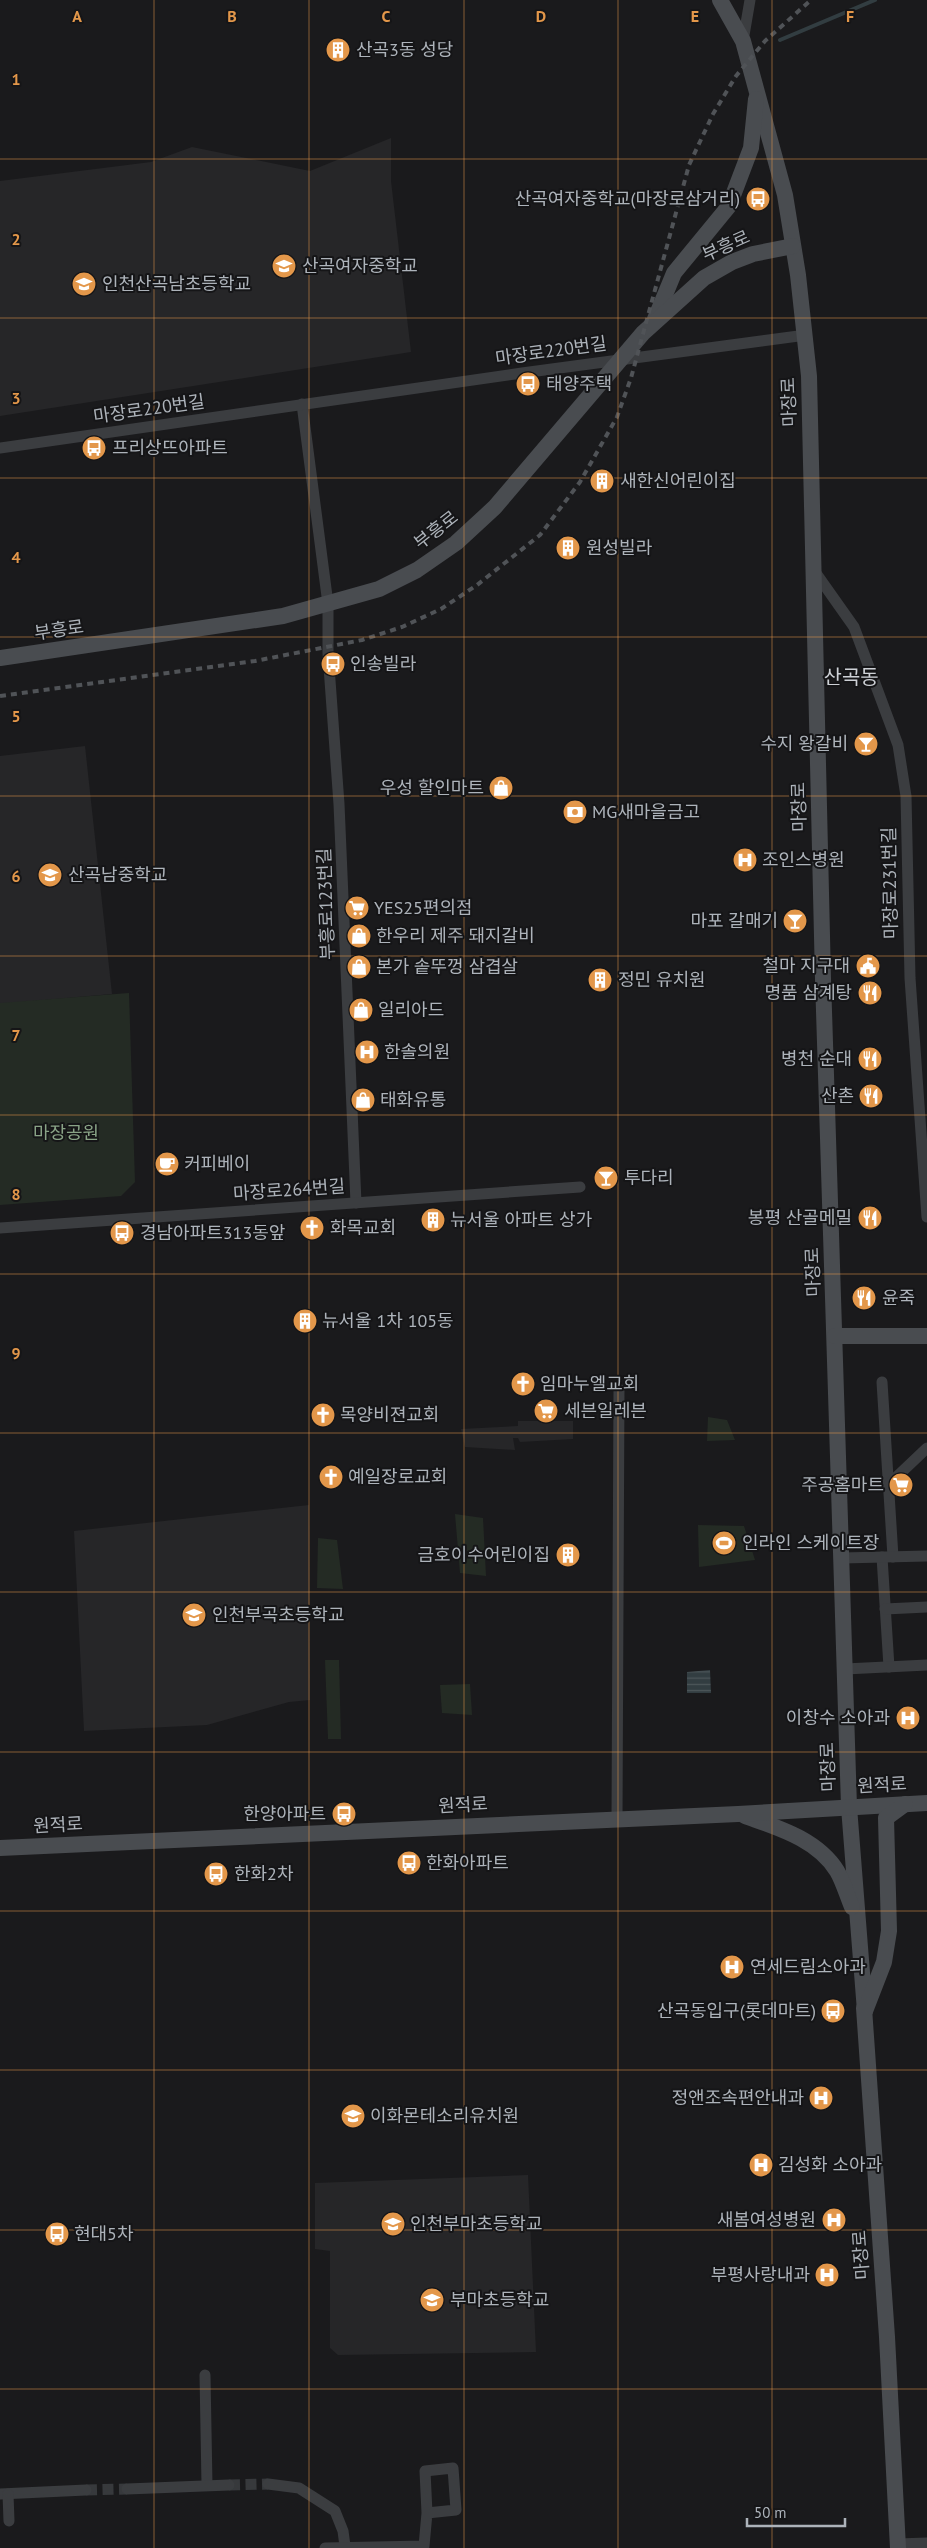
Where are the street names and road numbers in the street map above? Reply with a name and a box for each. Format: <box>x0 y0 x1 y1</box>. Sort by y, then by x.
street label: 부흥로 <box>698 225 753 266</box>
street label: 마장로220번길 <box>494 331 608 370</box>
street label: 마장로 <box>776 377 801 427</box>
street label: 마장로220번길 <box>92 389 206 428</box>
street label: 부흥로 <box>409 505 462 554</box>
street label: 부흥로 <box>33 615 85 644</box>
street label: 마장로 <box>787 782 810 832</box>
street label: 마장로231번길 <box>877 827 902 939</box>
street label: 부흥로123번길 <box>312 848 339 961</box>
street label: 마장로264번길 <box>232 1174 346 1205</box>
street label: 마장로 <box>800 1247 825 1297</box>
street label: 마장로 <box>815 1742 840 1792</box>
street label: 원적로 <box>857 1772 907 1797</box>
street label: 원적로 <box>438 1792 488 1817</box>
street label: 원적로 <box>33 1812 83 1837</box>
street label: 마장로 <box>847 2229 874 2281</box>

